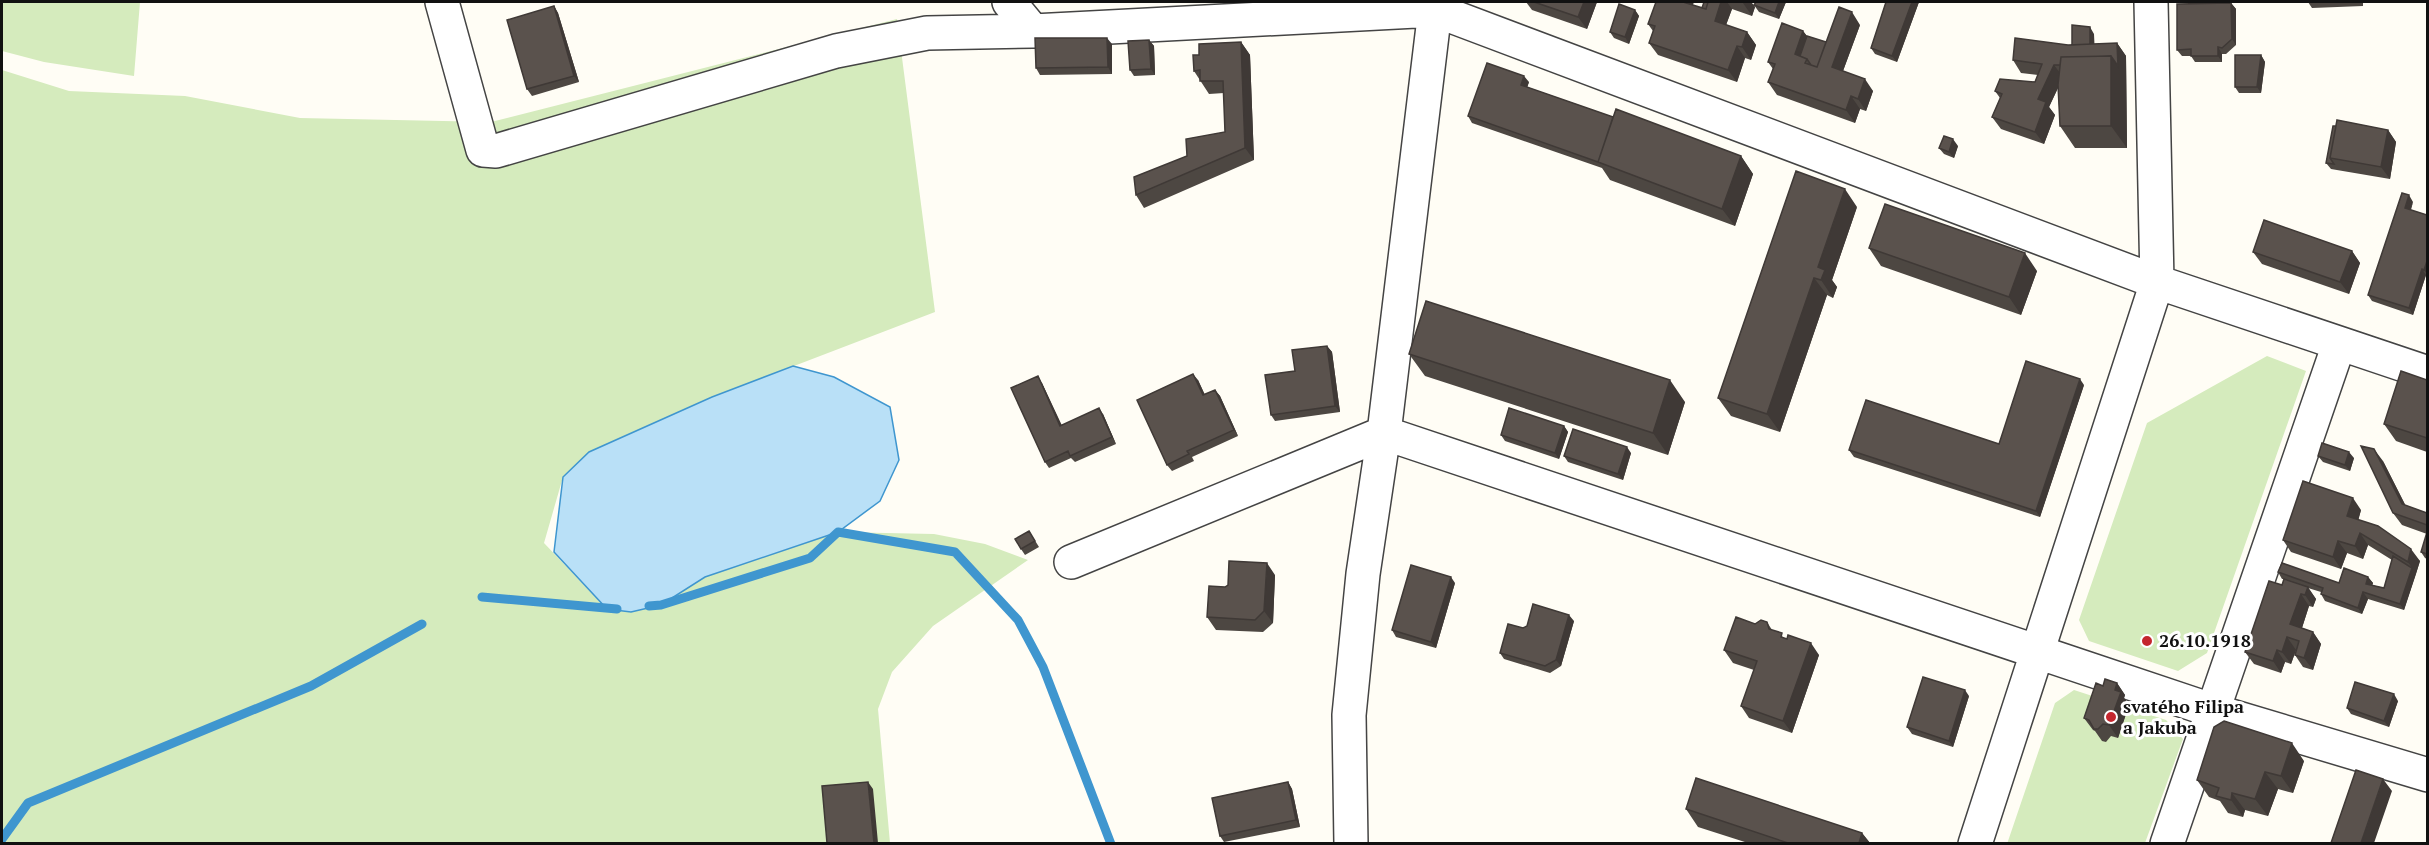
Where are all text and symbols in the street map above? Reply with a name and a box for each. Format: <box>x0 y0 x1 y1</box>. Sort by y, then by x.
place label: 26.10.1918 <box>2159 628 2251 652</box>
marker: 26.10.1918 <box>2140 634 2154 648</box>
place label: svatého Filipa a Jakuba <box>2123 694 2244 739</box>
marker: svatého Filipa a Jakuba <box>2104 710 2118 724</box>

